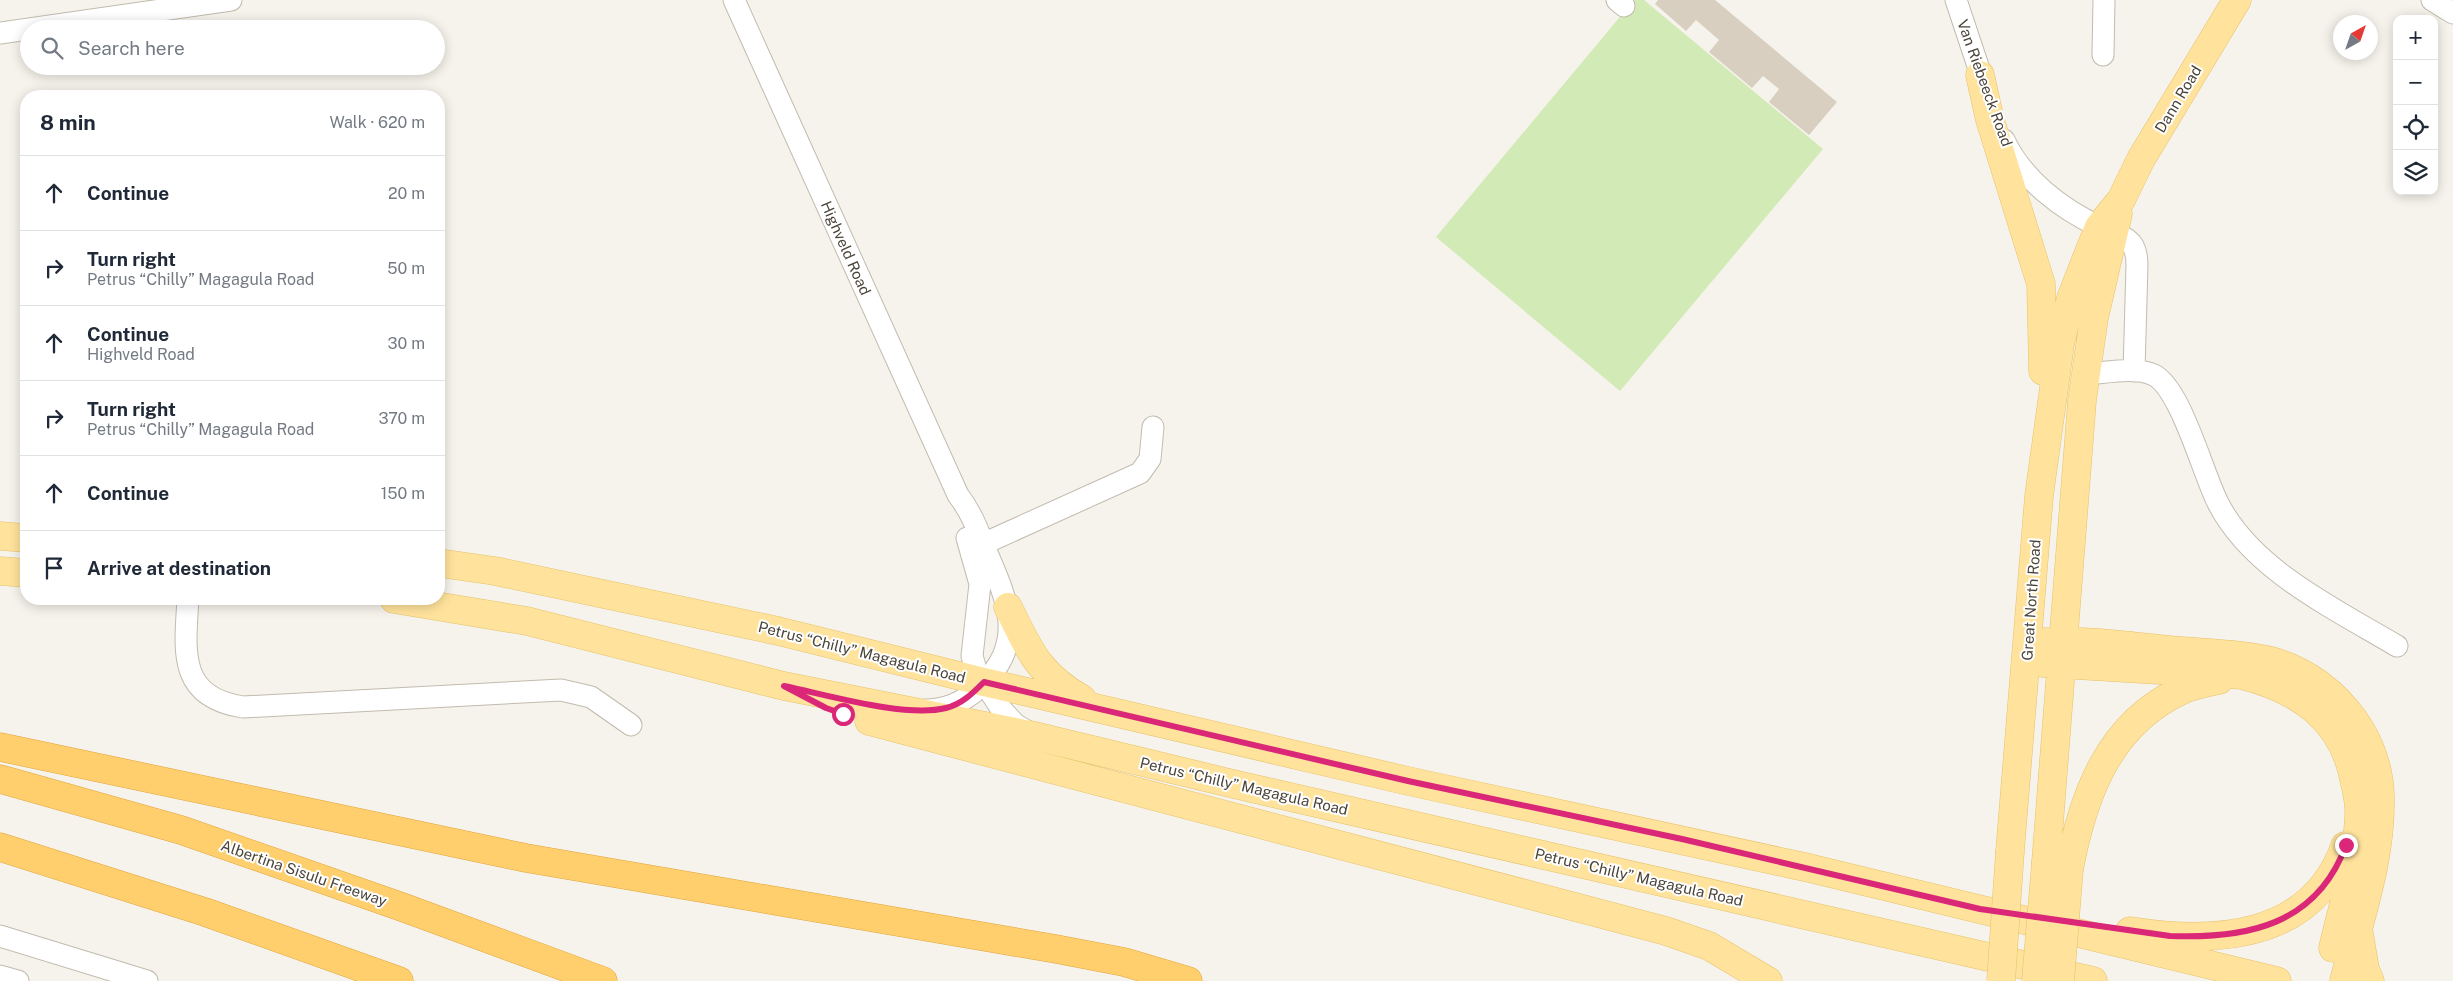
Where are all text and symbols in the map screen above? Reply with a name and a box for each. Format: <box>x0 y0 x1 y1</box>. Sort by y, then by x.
north arrow <box>2333 15 2378 60</box>
map controls <box>2393 15 2438 195</box>
button: + <box>2393 15 2438 60</box>
street label: Van Riebeeck Road <box>1954 17 2016 149</box>
search box <box>20 20 445 75</box>
icon: search <box>38 34 66 62</box>
text: Search here <box>78 37 185 59</box>
button: − <box>2393 60 2438 105</box>
street label: Dann Road <box>2151 62 2205 136</box>
button: locate <box>2393 105 2438 150</box>
text: 8 min <box>40 110 96 135</box>
text: Walk · 620 m <box>329 113 425 132</box>
button: layers <box>2393 150 2438 195</box>
icon: ahead <box>40 179 68 207</box>
text: Continue <box>87 182 169 204</box>
text: 20 m <box>388 184 425 203</box>
street label: Highveld Road <box>818 198 874 298</box>
text: Turn right <box>87 248 176 270</box>
icon: right <box>40 254 68 282</box>
text: 50 m <box>387 259 425 278</box>
text: Petrus “Chilly” Magagula Road <box>87 270 314 289</box>
text: Continue <box>87 323 169 345</box>
icon: ahead <box>40 329 68 357</box>
text: 30 m <box>388 334 425 353</box>
text: Highveld Road <box>87 345 195 364</box>
text: Turn right <box>87 398 176 420</box>
icon: right <box>40 404 68 432</box>
text: 370 m <box>378 409 425 428</box>
text: Petrus “Chilly” Magagula Road <box>87 420 314 439</box>
icon: ahead <box>40 479 68 507</box>
text: Continue <box>87 482 169 504</box>
text: 150 m <box>381 484 425 503</box>
street label: Great North Road <box>2018 539 2044 661</box>
icon: arrive <box>40 554 68 582</box>
text: Arrive at destination <box>87 557 271 579</box>
street label: Petrus “Chilly” Magagula Road <box>757 618 967 686</box>
route start <box>832 703 855 726</box>
street label: Petrus “Chilly” Magagula Road <box>1138 754 1350 818</box>
route end <box>2335 834 2358 857</box>
street label: Albertina Sisulu Freeway <box>219 837 389 909</box>
street label: Petrus “Chilly” Magagula Road <box>1533 845 1745 909</box>

